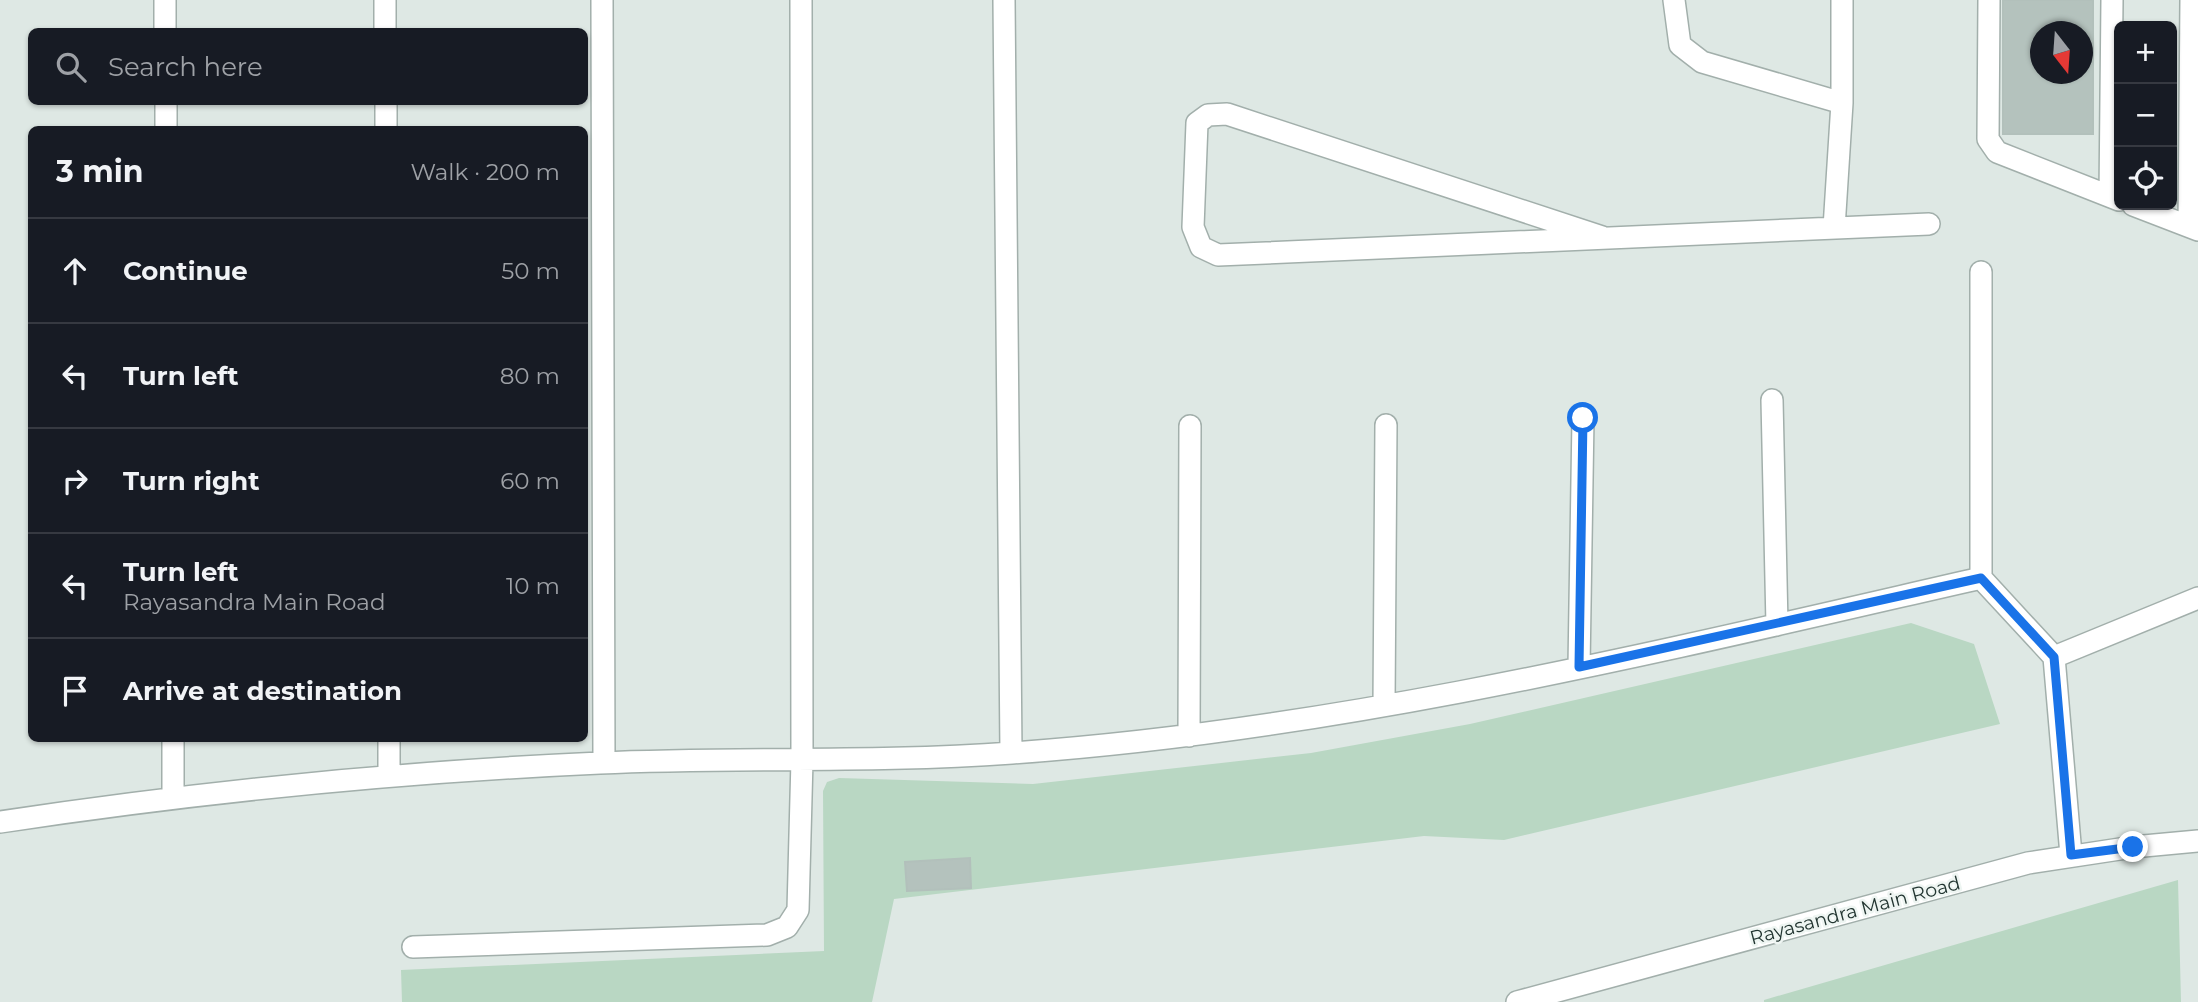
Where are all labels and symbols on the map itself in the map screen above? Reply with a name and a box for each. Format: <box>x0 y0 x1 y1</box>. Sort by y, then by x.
north arrow <box>2030 21 2093 84</box>
route start <box>1567 402 1598 433</box>
route end <box>2117 831 2148 862</box>
street label: Rayasandra Main Road <box>1747 871 1963 950</box>

